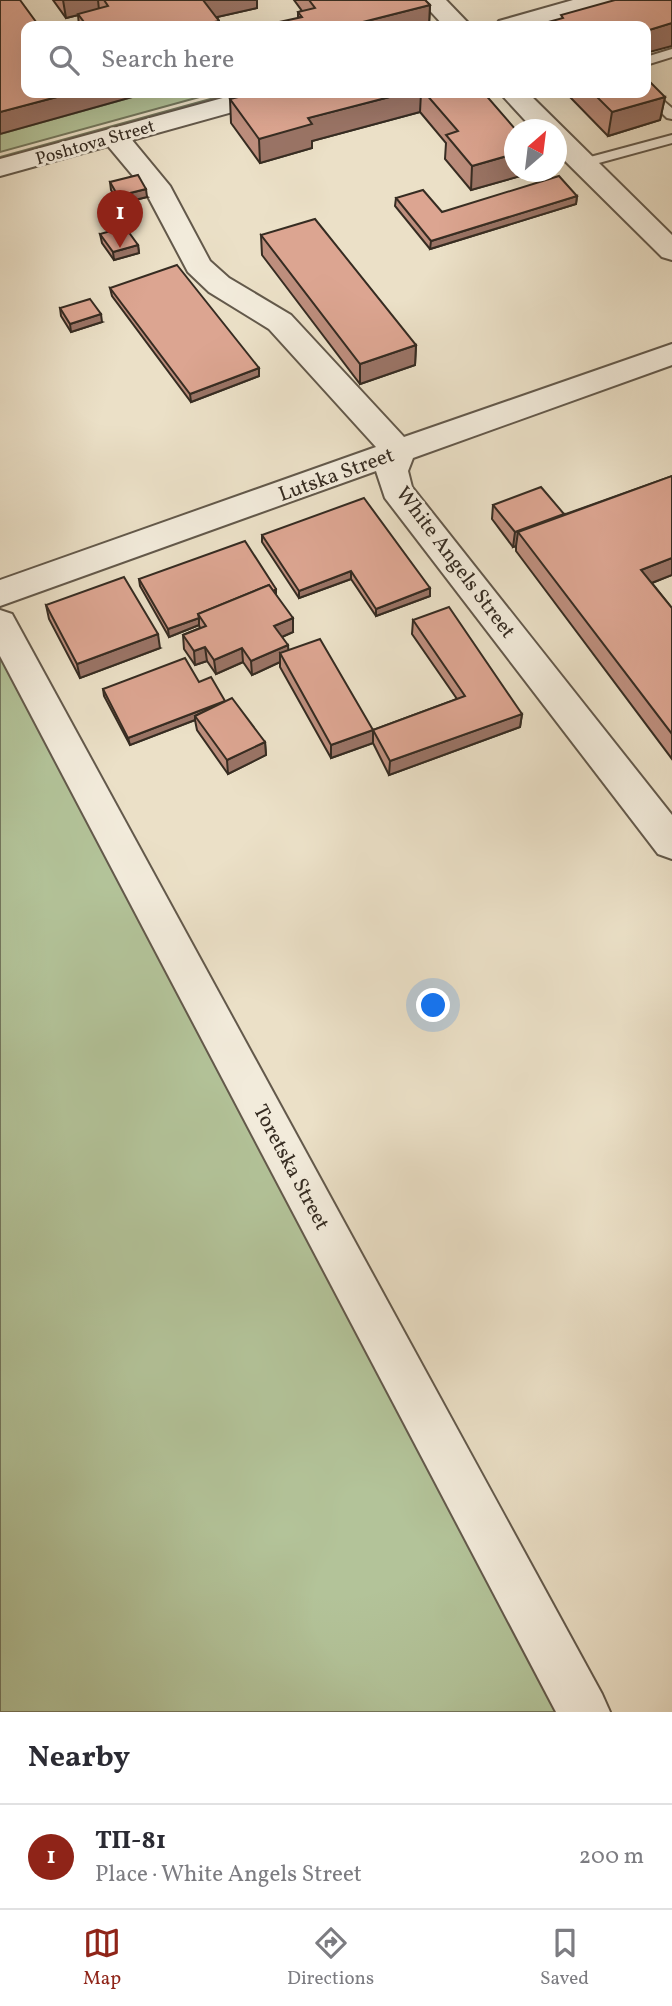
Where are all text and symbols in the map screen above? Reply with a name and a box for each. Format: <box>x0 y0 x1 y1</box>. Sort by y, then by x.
search box <box>21 21 651 98</box>
icon: search <box>45 41 83 79</box>
text: Search here <box>101 42 234 78</box>
street label: Poshtova Street <box>33 114 158 172</box>
north arrow <box>504 119 567 182</box>
pin: 1 <box>97 190 143 248</box>
street label: Lutska Street <box>275 441 398 510</box>
street label: White Angels Street <box>388 481 522 645</box>
your location <box>416 988 450 1022</box>
street label: Toretska Street <box>245 1100 336 1236</box>
text: Nearby <box>28 1737 130 1779</box>
text: ТП-81 <box>95 1823 166 1859</box>
text: 1 <box>46 1841 56 1873</box>
text: 200 m <box>579 1841 644 1873</box>
text: Place · White Angels Street <box>95 1859 362 1891</box>
tab: Map <box>83 1924 121 1992</box>
tab: Directions <box>287 1924 374 1992</box>
tab: Saved <box>540 1924 589 1992</box>

